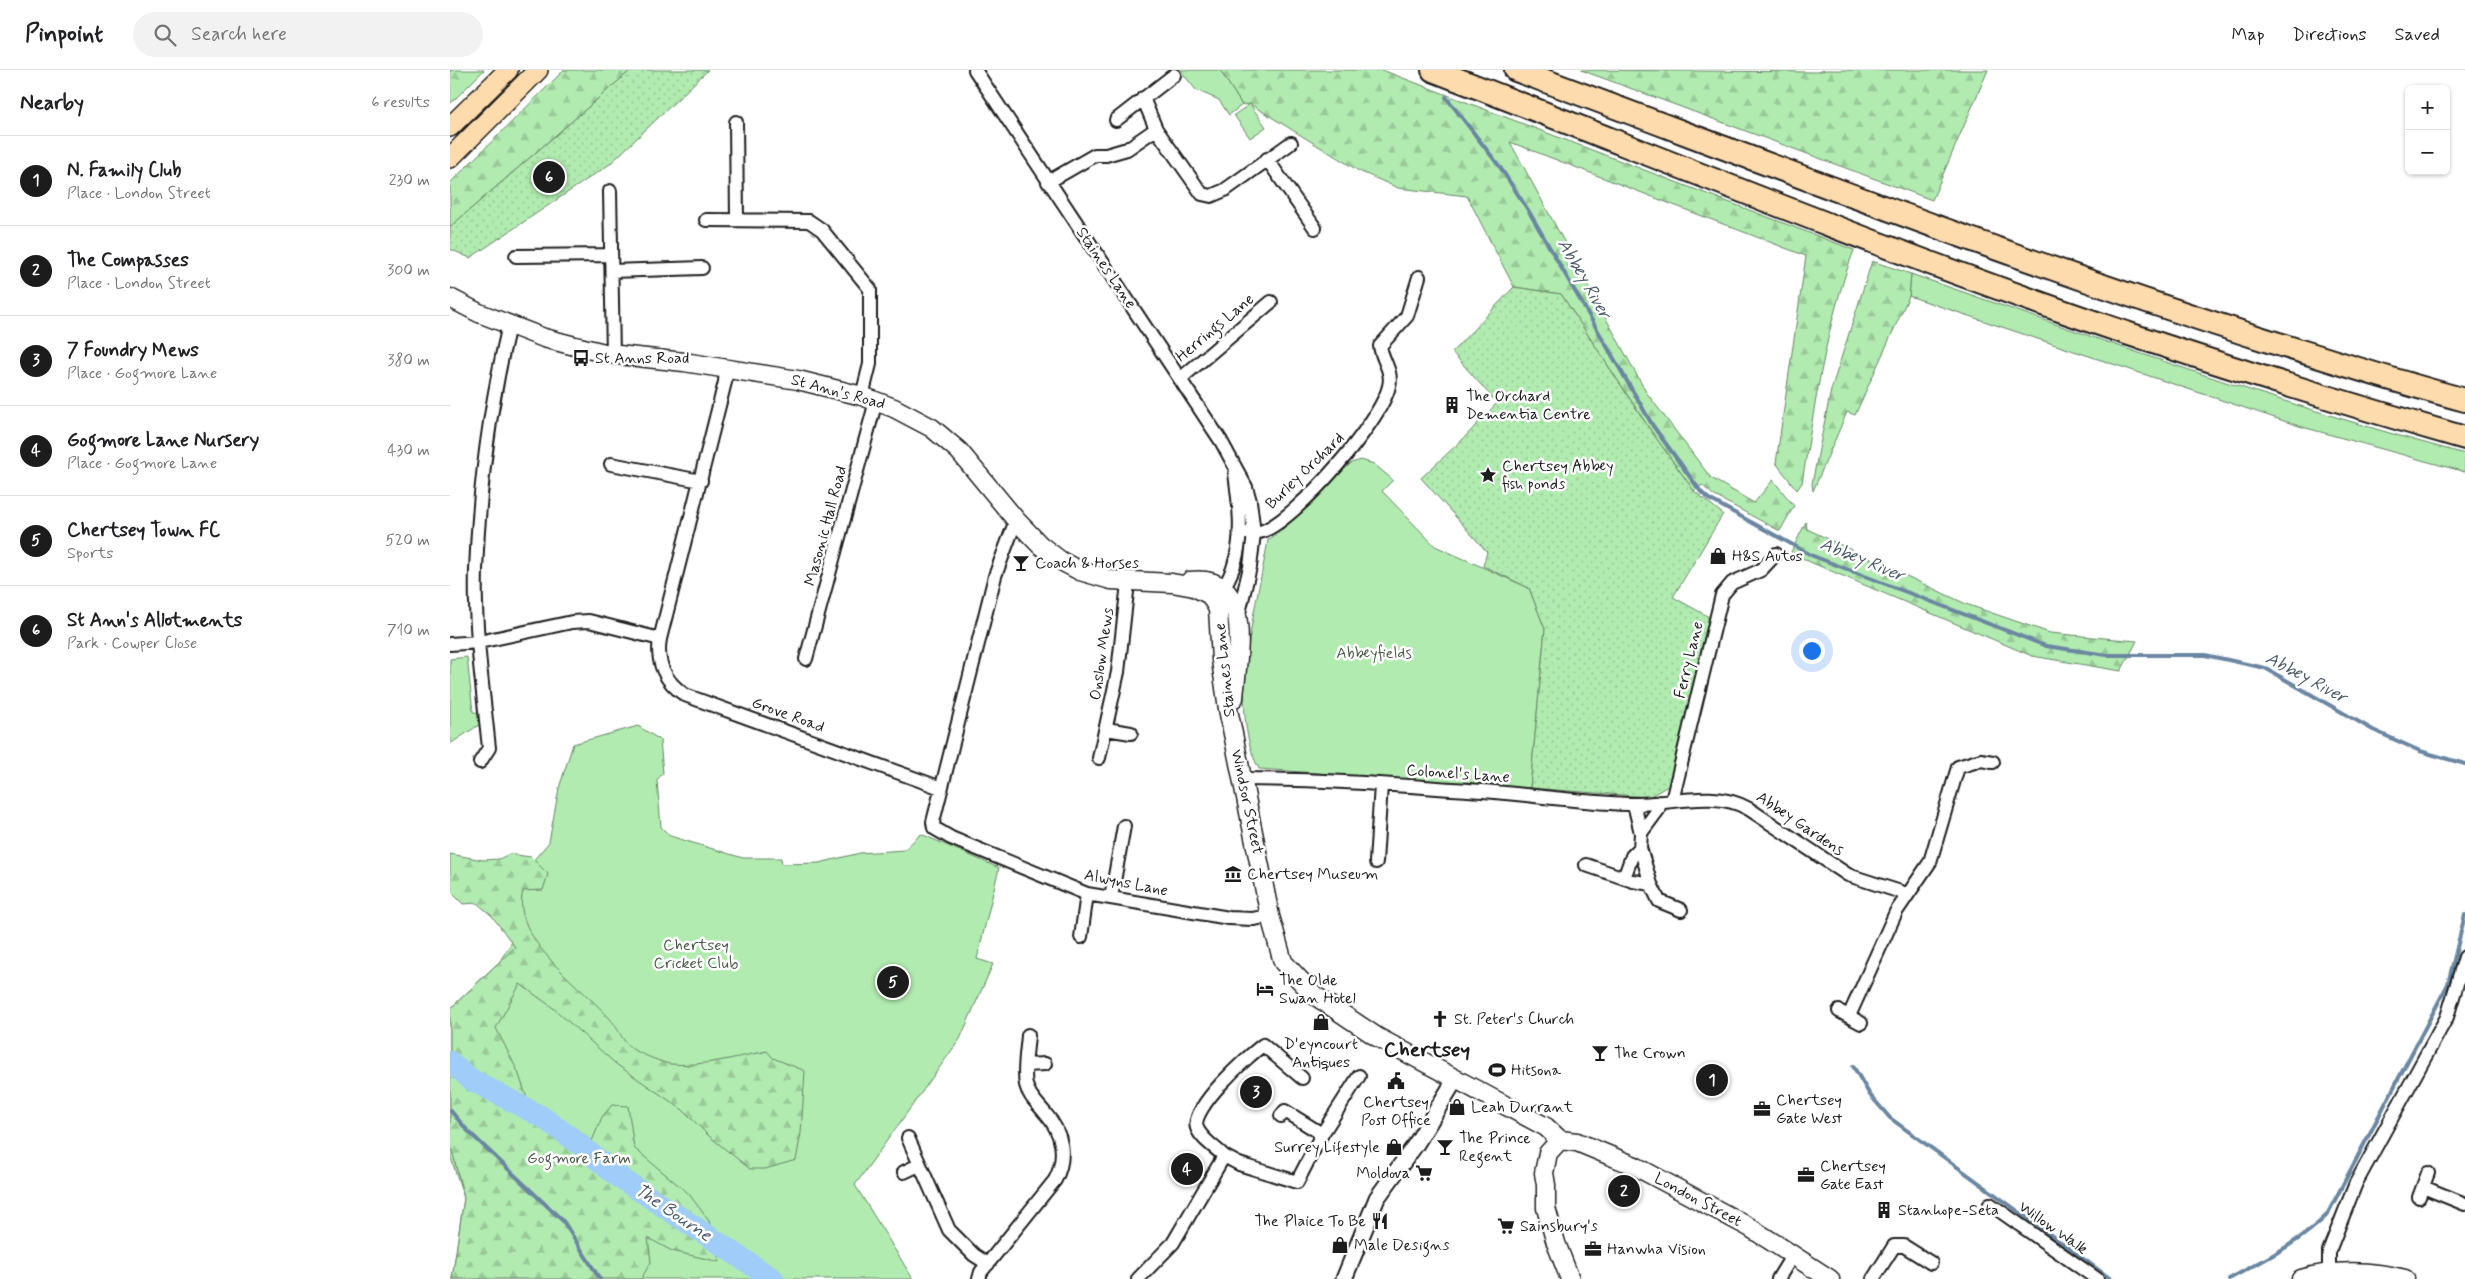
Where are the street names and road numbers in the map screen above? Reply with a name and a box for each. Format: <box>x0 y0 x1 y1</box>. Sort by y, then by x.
street label: Staines Lane <box>1071 223 1141 313</box>
street label: Herrings Lane <box>1171 289 1259 368</box>
street label: St Ann's Road <box>789 369 887 415</box>
street label: Burley Orchard <box>1261 428 1349 514</box>
street label: Masonic Hall Road <box>800 464 852 588</box>
street label: Onslow Mews <box>1085 606 1119 702</box>
street label: Ferry Lane <box>1669 619 1709 701</box>
street label: Staines Lane <box>1210 622 1240 718</box>
street label: Grove Road <box>749 692 827 738</box>
street label: Windsor Street <box>1226 748 1268 857</box>
street label: Colonel's Lane <box>1405 760 1511 788</box>
street label: Abbey Gardens <box>1752 787 1848 861</box>
street label: Alwyns Lane <box>1082 865 1170 901</box>
street label: London Street <box>1651 1168 1745 1232</box>
street label: Willow Walk <box>2014 1196 2092 1260</box>

